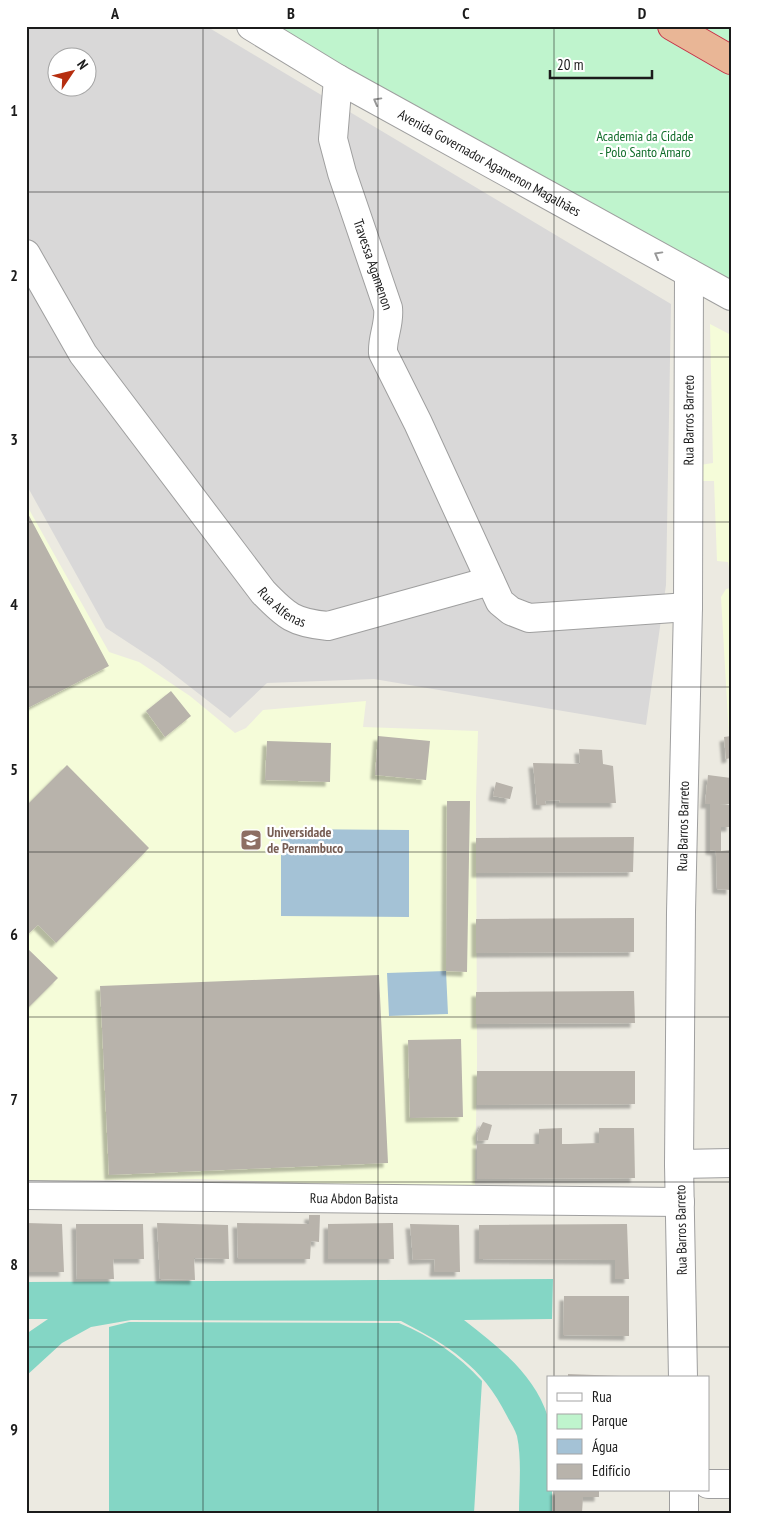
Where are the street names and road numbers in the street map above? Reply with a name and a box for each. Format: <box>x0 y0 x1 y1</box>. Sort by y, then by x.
street label: Avenida Governador Agamenon Magalhães <box>395 105 584 220</box>
street label: Travessa Agamenon <box>349 217 397 312</box>
street label: Rua Barros Barreto <box>679 375 698 465</box>
street label: Rua Alfenas <box>253 583 308 631</box>
street label: Rua Barros Barreto <box>673 781 693 872</box>
street label: Rua Barros Barreto <box>671 1185 691 1275</box>
street label: Rua Abdon Batista <box>310 1189 398 1208</box>

